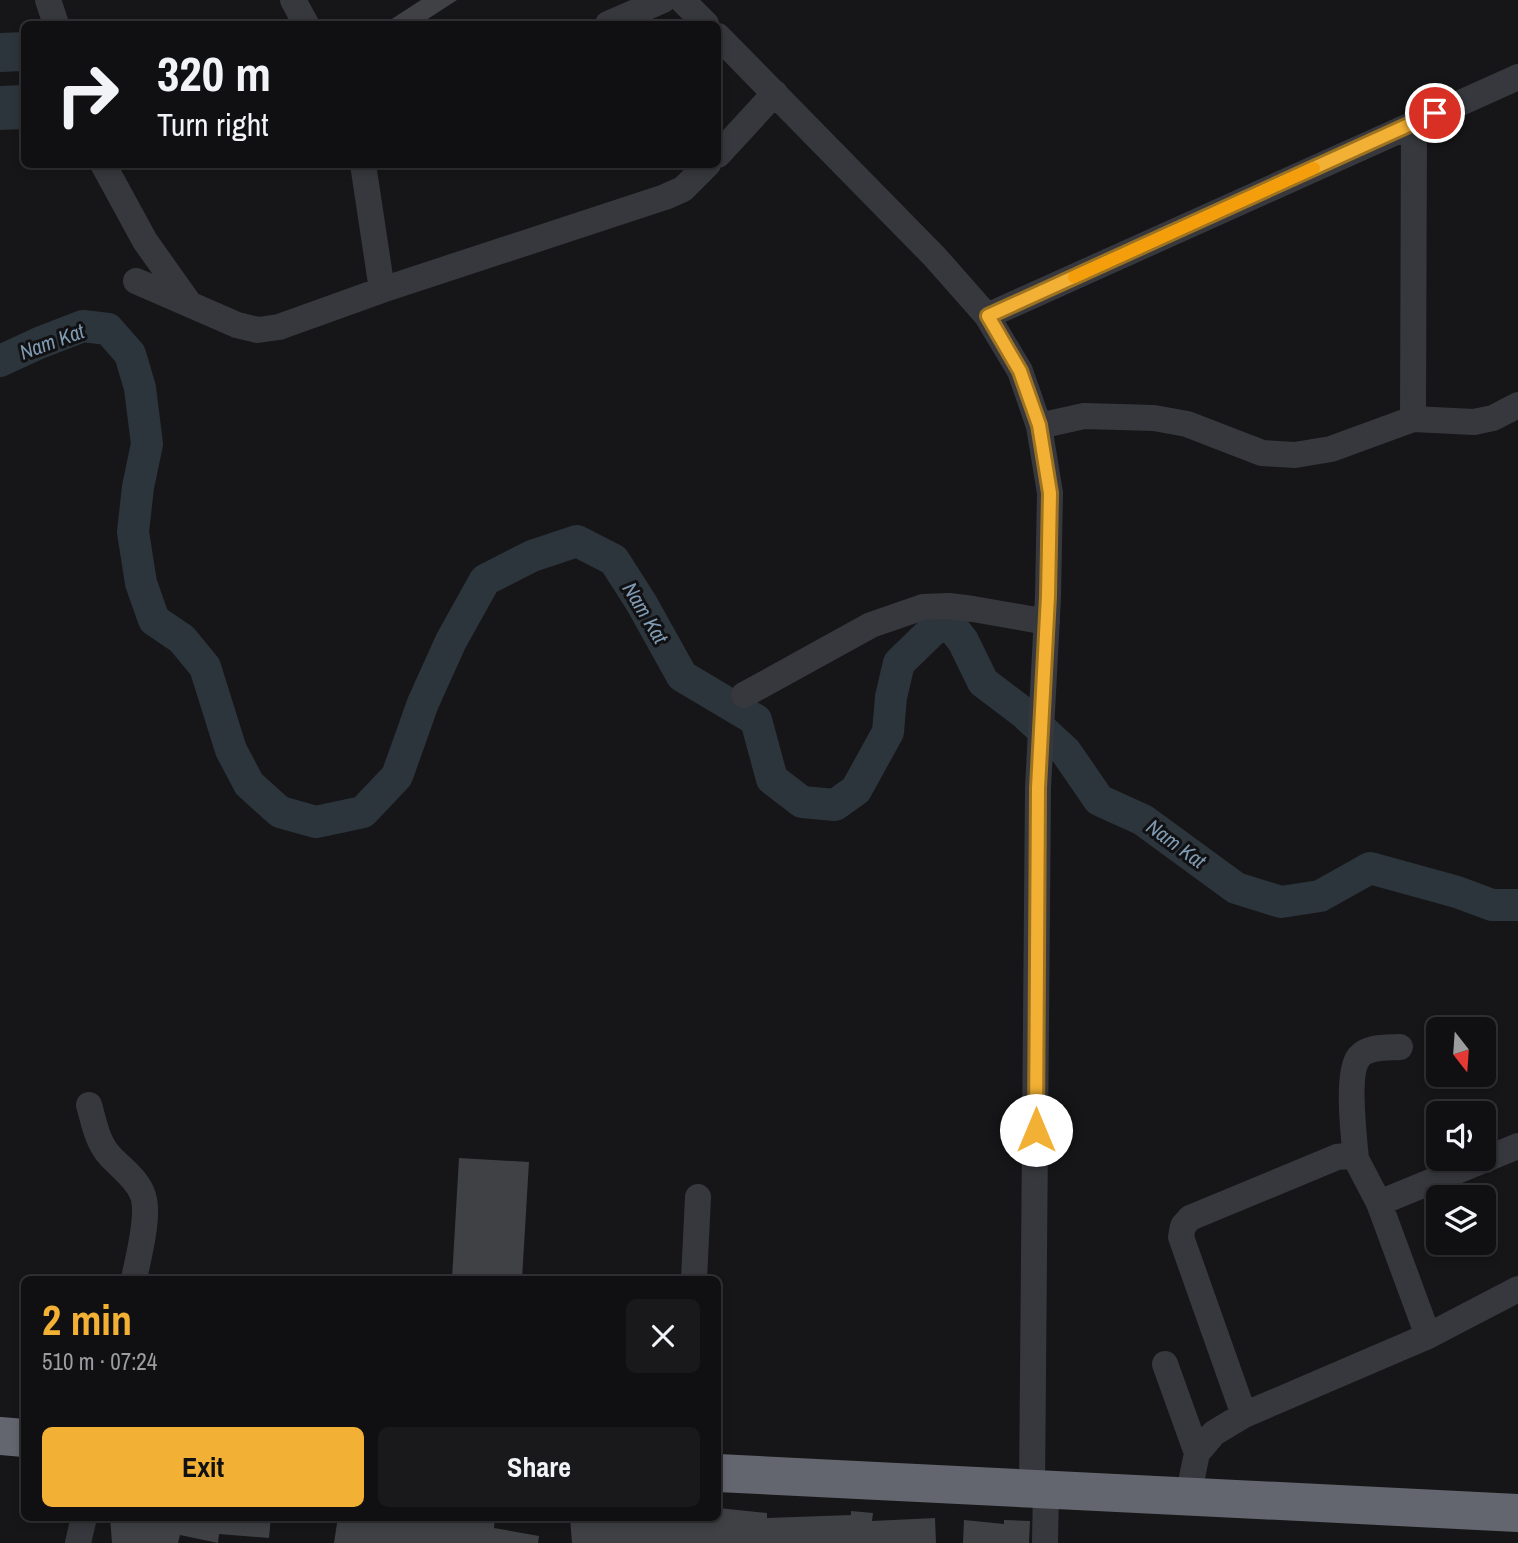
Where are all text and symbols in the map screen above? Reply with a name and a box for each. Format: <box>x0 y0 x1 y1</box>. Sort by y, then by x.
text: 320 m <box>157 40 271 106</box>
icon: right <box>42 49 133 140</box>
pin <box>1405 83 1465 143</box>
icon: arrive <box>1416 94 1454 132</box>
text: Turn right <box>157 103 269 146</box>
water label: Nam Kat <box>15 316 89 367</box>
water label: Nam Kat <box>616 577 676 650</box>
water label: Nam Kat <box>1141 812 1213 876</box>
north arrow <box>1426 1017 1496 1087</box>
map controls <box>1426 1017 1496 1255</box>
position arrow <box>999 1093 1073 1167</box>
button: sound <box>1426 1101 1496 1171</box>
button: layers <box>1426 1185 1496 1255</box>
text: 2 min <box>42 1292 132 1348</box>
button: close <box>626 1299 700 1373</box>
text: 510 m · 07:24 <box>42 1346 157 1377</box>
button: Exit <box>42 1427 364 1507</box>
button: Share <box>378 1427 700 1507</box>

